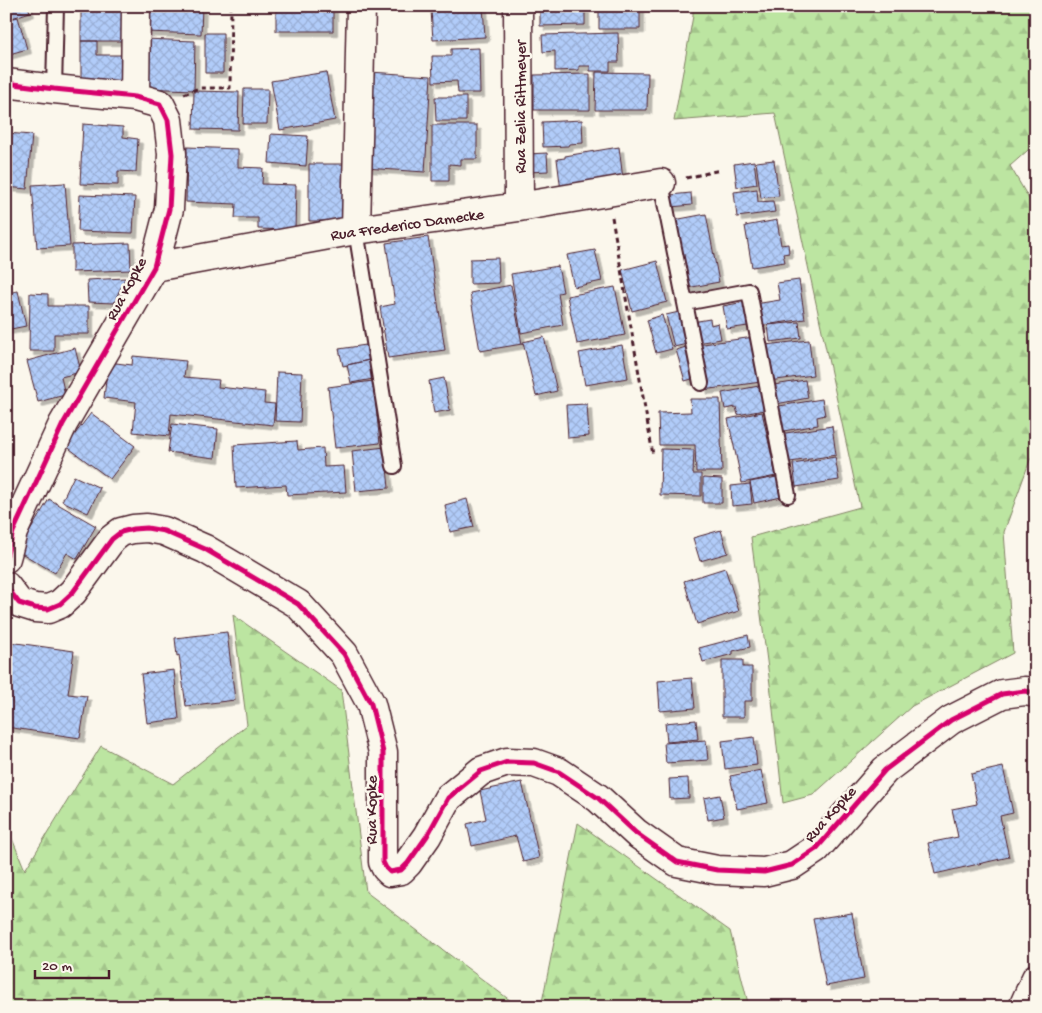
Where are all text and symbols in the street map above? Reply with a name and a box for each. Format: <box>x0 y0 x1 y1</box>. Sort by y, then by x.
street label: Rua Zelia Rittmeyer <box>513 39 532 174</box>
street label: Rua Frederico Damecke <box>330 206 486 247</box>
street label: Rua Kopke <box>104 254 153 325</box>
street label: Rua Kopke <box>364 775 383 844</box>
street label: Rua Kopke <box>801 783 862 847</box>
scale bar <box>35 948 109 980</box>
text: 20 m <box>42 958 72 976</box>

